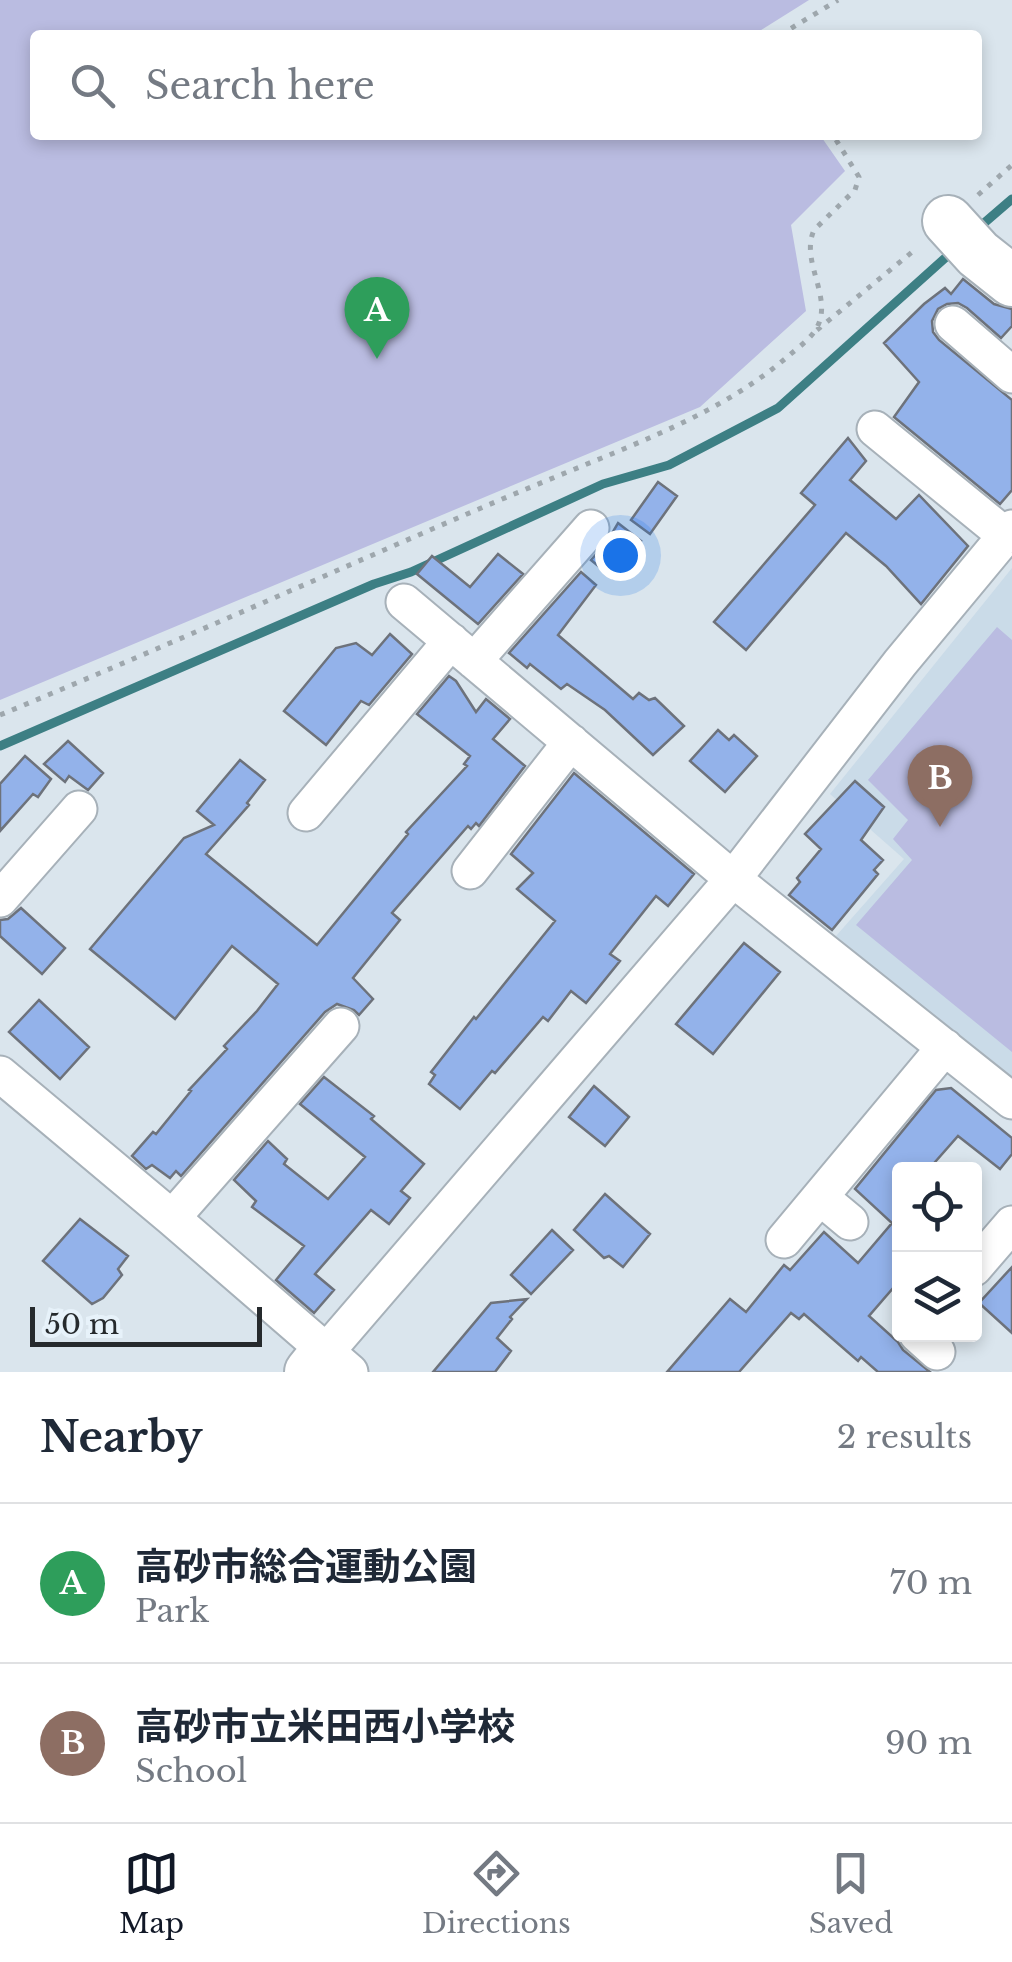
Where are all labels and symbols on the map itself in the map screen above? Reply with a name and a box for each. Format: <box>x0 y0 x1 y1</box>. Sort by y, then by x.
pin: A <box>344 276 410 359</box>
your location <box>595 530 646 581</box>
pin: B <box>908 744 972 827</box>
scale bar <box>30 1302 262 1346</box>

